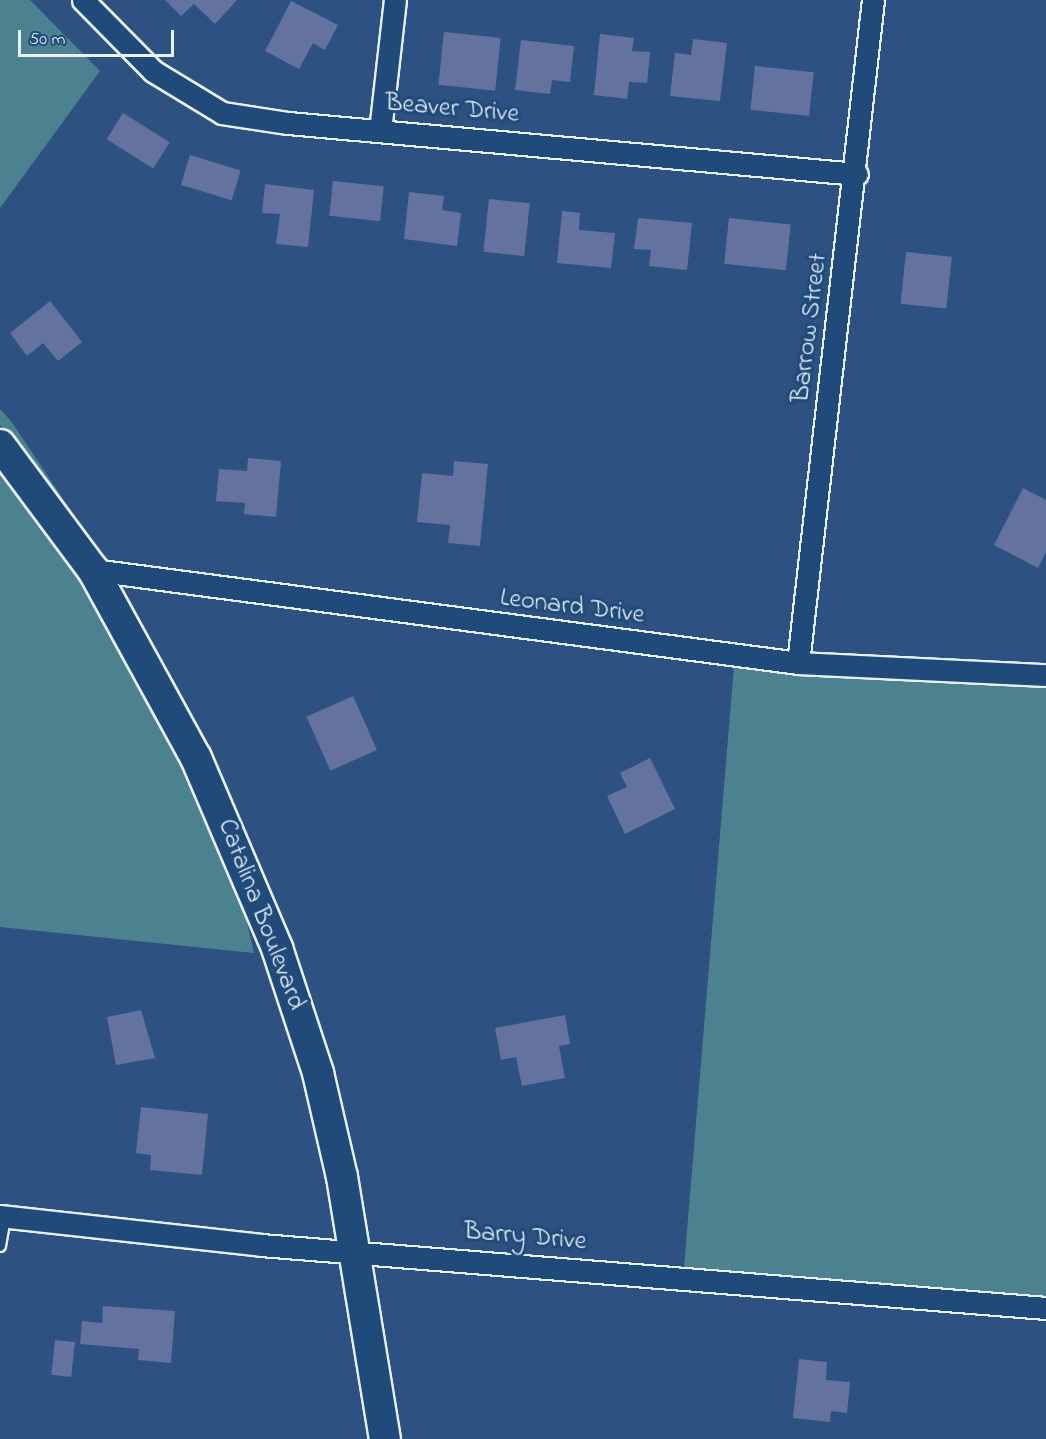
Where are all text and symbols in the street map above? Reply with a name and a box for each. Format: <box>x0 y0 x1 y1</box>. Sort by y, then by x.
scale bar <box>21 18 177 56</box>
text: 50 m <box>29 27 66 53</box>
street label: Beaver Drive <box>384 89 520 131</box>
street label: Barrow Street <box>786 252 836 404</box>
street label: Leonard Drive <box>498 584 646 632</box>
street label: Catalina Boulevard <box>209 815 311 1015</box>
street label: Barry Drive <box>462 1217 588 1259</box>

